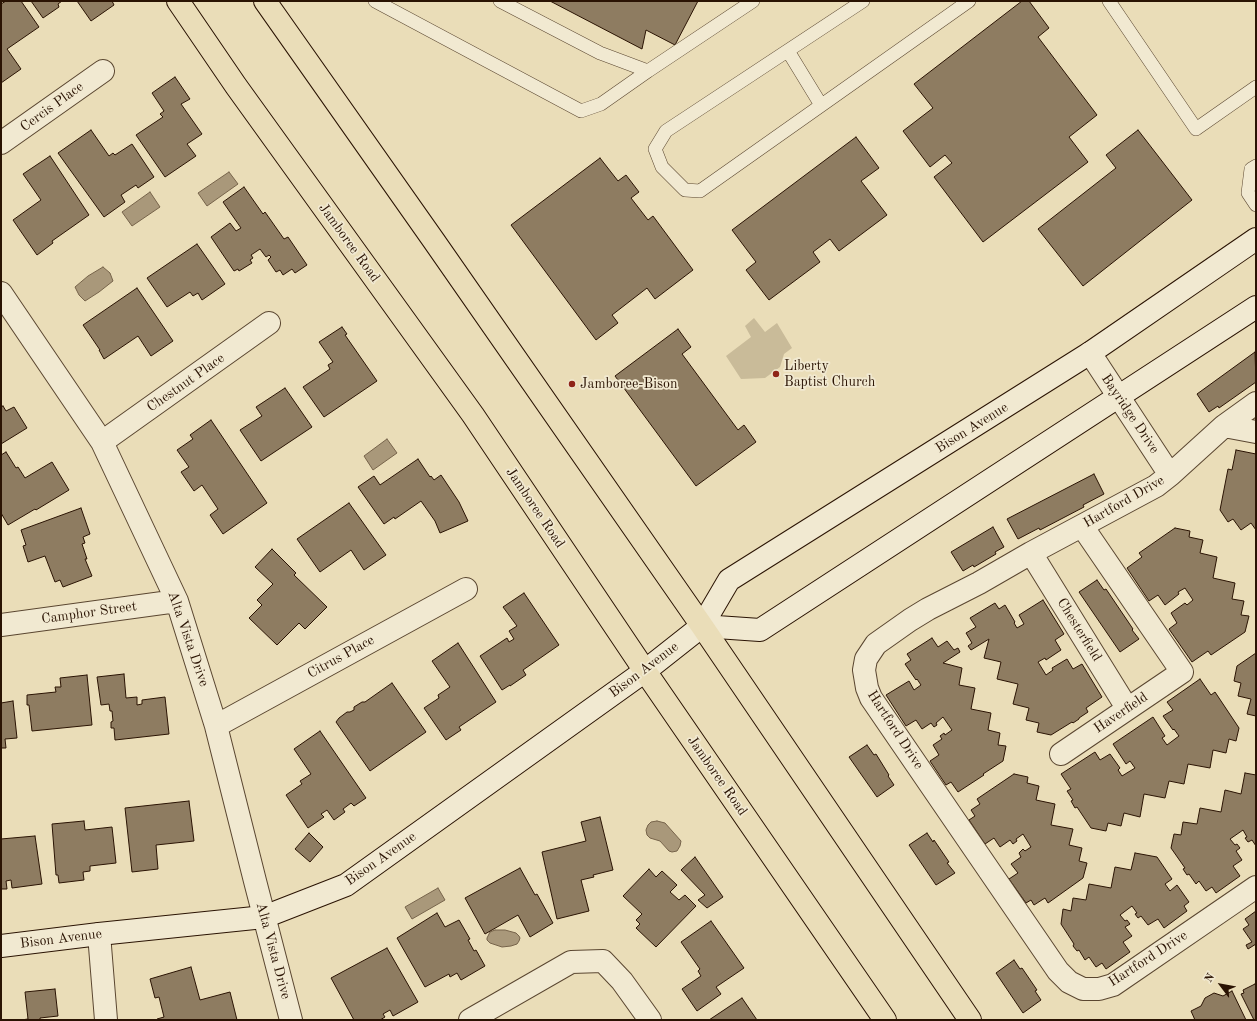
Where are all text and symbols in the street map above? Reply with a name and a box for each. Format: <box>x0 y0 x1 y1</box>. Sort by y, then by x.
street label: Cercis Place <box>17 78 87 136</box>
street label: Jamboree Road <box>315 200 383 286</box>
street label: Chestnut Place <box>144 350 228 416</box>
place label: Liberty Baptist Church <box>784 358 875 390</box>
marker: Liberty Baptist Church <box>771 369 781 379</box>
street label: Bayridge Drive <box>1097 371 1163 457</box>
place label: Jamboree-Bison <box>580 376 678 392</box>
marker: Jamboree-Bison <box>567 379 577 389</box>
street label: Bison Avenue <box>933 399 1011 457</box>
street label: Jamboree Road <box>502 465 568 551</box>
street label: Hartford Drive <box>1081 472 1167 532</box>
street label: Alta Vista Drive <box>164 589 212 689</box>
street label: Chesterfield <box>1053 595 1105 665</box>
street label: Camphor Street <box>40 598 138 628</box>
street label: Citrus Place <box>305 632 377 682</box>
street label: Bison Avenue <box>606 638 682 702</box>
street label: Hartford Drive <box>863 687 927 773</box>
street label: Haverfield <box>1091 689 1151 737</box>
street label: Jamboree Road <box>683 733 751 819</box>
street label: Bison Avenue <box>342 828 420 890</box>
street label: Alta Vista Drive <box>252 901 294 1001</box>
street label: Bison Avenue <box>19 926 103 952</box>
street label: Hartford Drive <box>1105 927 1191 991</box>
north arrow <box>1201 965 1241 1005</box>
text: N <box>1204 972 1217 985</box>

